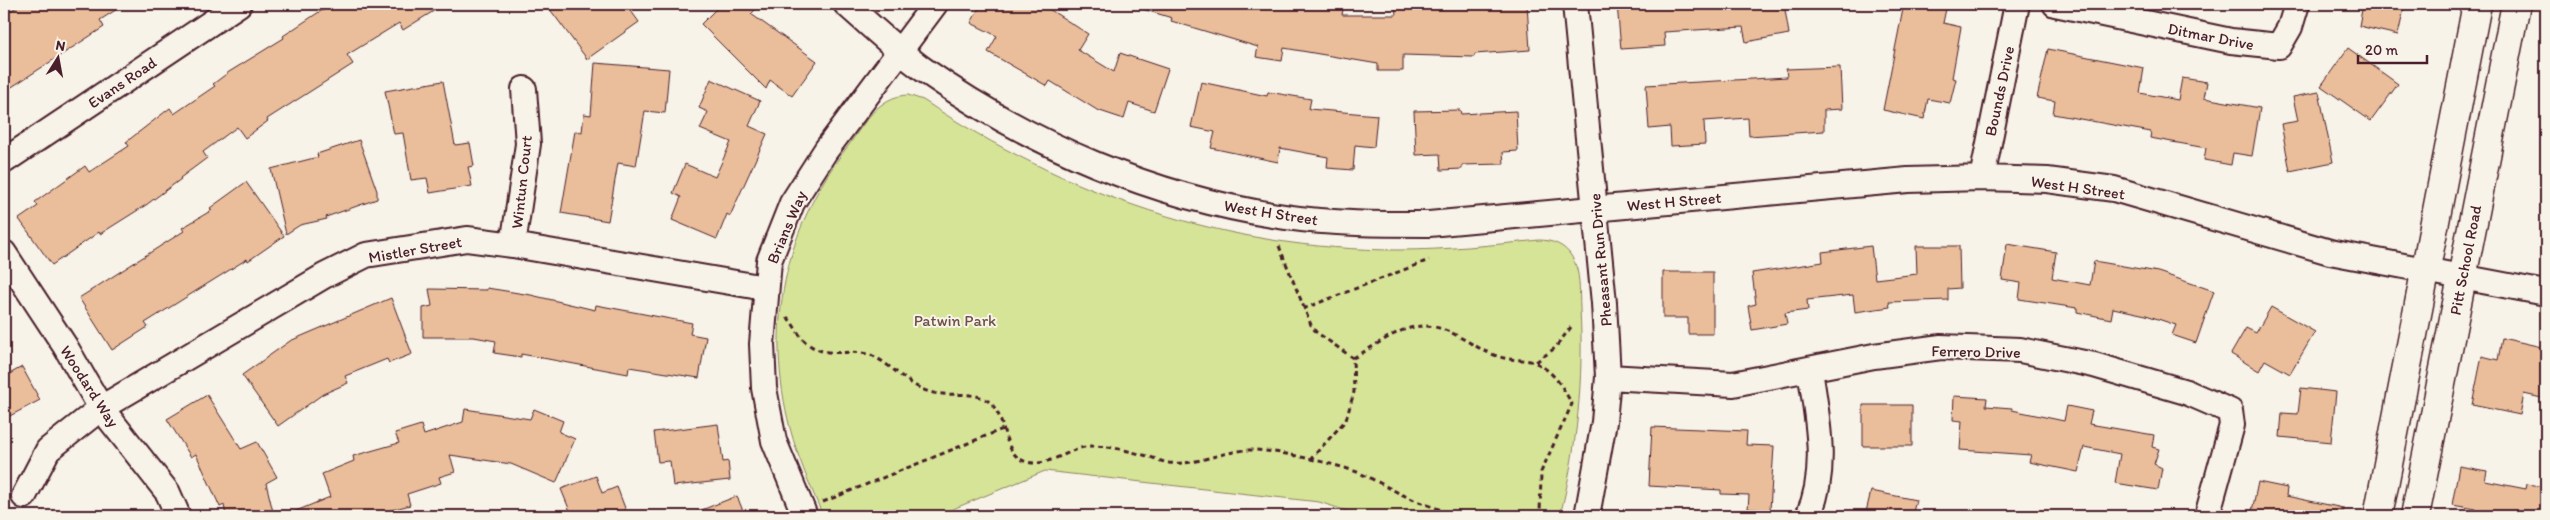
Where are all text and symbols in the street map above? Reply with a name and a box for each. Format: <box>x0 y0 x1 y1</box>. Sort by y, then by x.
street label: Ditmar Drive <box>2166 19 2256 54</box>
north arrow <box>32 32 82 82</box>
scale bar <box>2358 32 2426 64</box>
text: N <box>54 36 67 55</box>
text: 20 m <box>2365 41 2399 59</box>
street label: Bounds Drive <box>1981 44 2018 138</box>
street label: Evans Road <box>84 52 160 112</box>
street label: Wintun Court <box>507 134 536 230</box>
street label: West H Street <box>2030 171 2126 203</box>
street label: Brians Way <box>763 187 811 267</box>
street label: West H Street <box>1626 188 1722 215</box>
street label: Pheasant Run Drive <box>1585 192 1616 327</box>
street label: West H Street <box>1223 196 1319 229</box>
street label: Pitt School Road <box>2446 203 2486 317</box>
street label: Mistler Street <box>367 232 463 267</box>
park label: Patwin Park <box>914 311 996 330</box>
street label: Ferrero Drive <box>1931 341 2021 362</box>
street label: Woodard Way <box>56 342 123 431</box>

